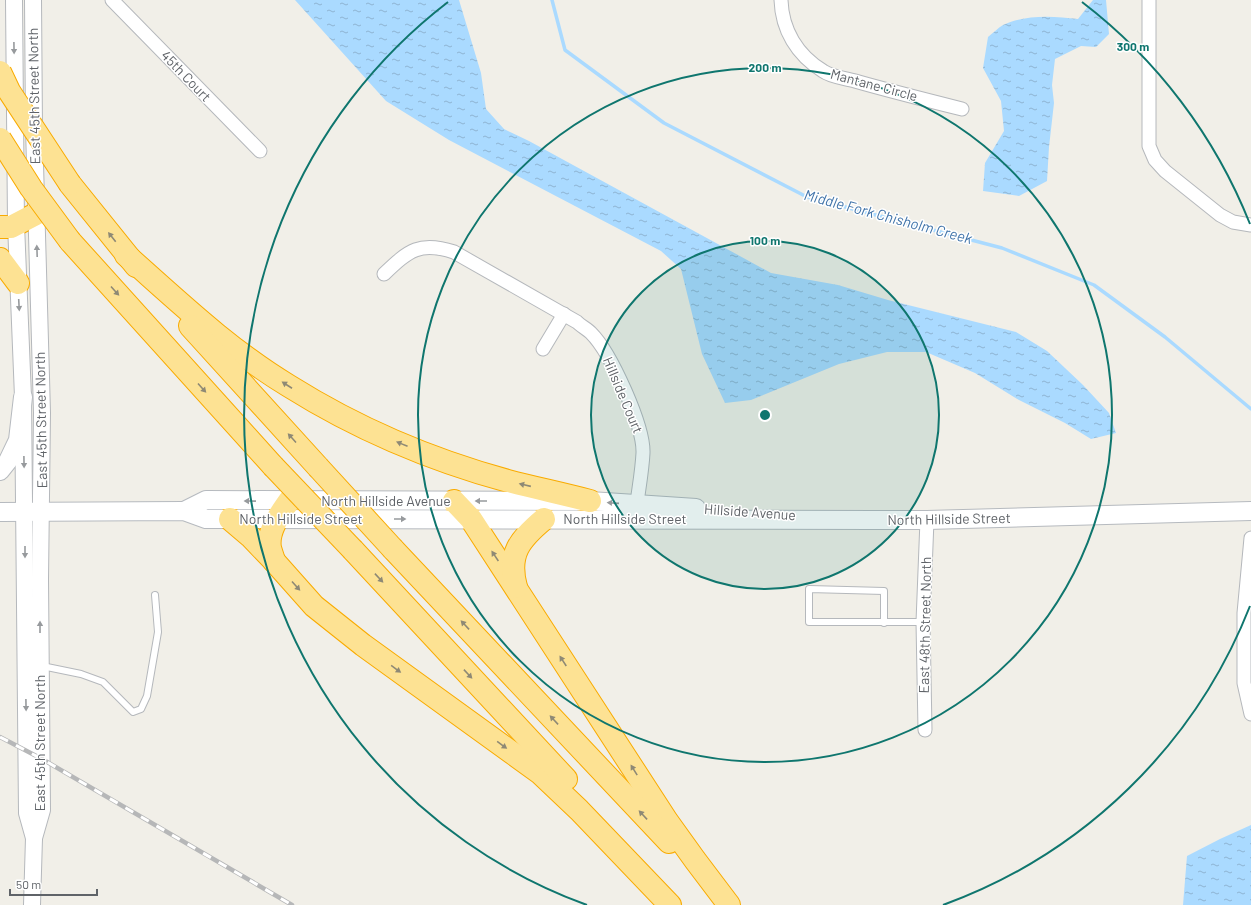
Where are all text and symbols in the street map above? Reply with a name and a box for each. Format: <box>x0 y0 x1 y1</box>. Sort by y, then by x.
street label: East 45th Street North <box>24 28 43 164</box>
text: 300 m <box>1117 39 1149 53</box>
one-way arrow <box>11 42 17 55</box>
street label: 45th Court <box>158 47 215 105</box>
text: 200 m <box>749 60 781 74</box>
street label: Mantane Circle <box>829 65 920 104</box>
water label: Middle Fork Chisholm Creek <box>802 185 975 247</box>
one-way arrow <box>107 232 116 243</box>
text: 100 m <box>750 233 780 247</box>
one-way arrow <box>34 244 40 257</box>
one-way arrow <box>110 286 120 296</box>
one-way arrow <box>16 299 22 312</box>
street label: East 45th Street North <box>31 352 50 488</box>
street label: Hillside Court <box>600 354 647 436</box>
one-way arrow <box>282 381 292 389</box>
one-way arrow <box>197 383 206 392</box>
centre of rings <box>758 408 772 422</box>
one-way arrow <box>288 434 297 443</box>
one-way arrow <box>396 441 408 447</box>
one-way arrow <box>21 456 27 469</box>
one-way arrow <box>519 482 532 488</box>
street label: North Hillside Avenue <box>321 492 451 509</box>
one-way arrow <box>243 498 256 504</box>
one-way arrow <box>474 498 487 504</box>
one-way arrow <box>607 499 620 506</box>
street label: Hillside Avenue <box>704 500 796 523</box>
street label: North Hillside Street <box>887 509 1011 528</box>
street label: North Hillside Street <box>239 510 363 527</box>
street label: North Hillside Street <box>563 510 687 527</box>
one-way arrow <box>394 516 407 522</box>
one-way arrow <box>22 546 28 559</box>
one-way arrow <box>491 551 499 561</box>
street label: East 48th Street North <box>915 556 934 694</box>
one-way arrow <box>375 573 384 584</box>
one-way arrow <box>292 581 301 592</box>
one-way arrow <box>37 620 43 633</box>
one-way arrow <box>461 621 470 630</box>
one-way arrow <box>559 656 567 666</box>
one-way arrow <box>391 665 402 673</box>
one-way arrow <box>463 669 472 678</box>
street label: East 45th Street North <box>31 675 48 811</box>
one-way arrow <box>23 699 29 712</box>
one-way arrow <box>549 715 559 725</box>
one-way arrow <box>496 741 507 749</box>
one-way arrow <box>630 765 638 775</box>
one-way arrow <box>638 810 648 820</box>
scale bar <box>10 871 97 897</box>
text: 50 m <box>16 877 41 891</box>

